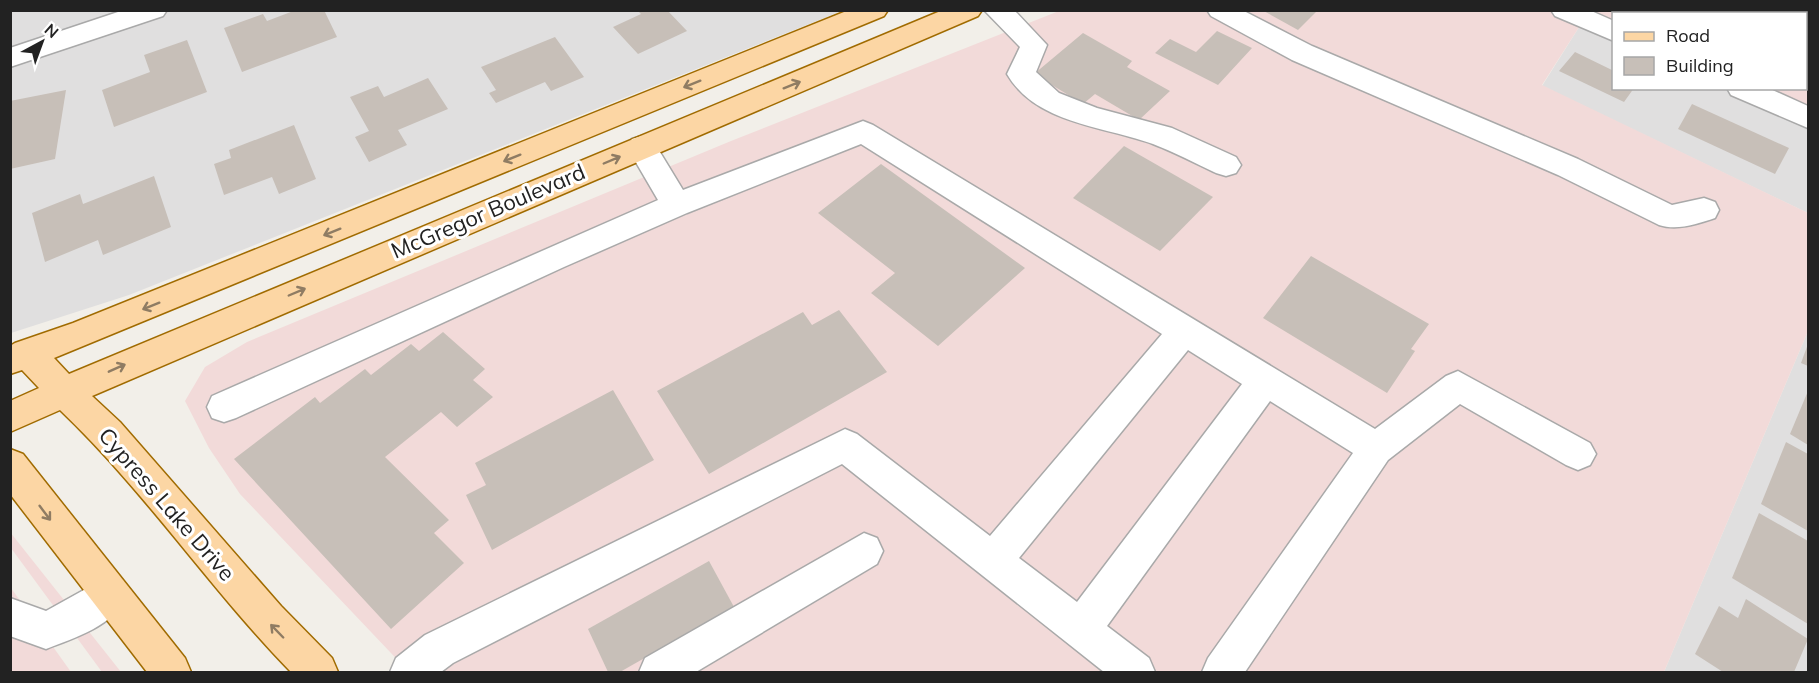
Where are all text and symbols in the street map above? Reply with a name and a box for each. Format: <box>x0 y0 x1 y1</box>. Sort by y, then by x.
north arrow <box>12 12 72 72</box>
legend <box>1612 12 1807 90</box>
text: N <box>41 19 63 42</box>
text: Road <box>1666 24 1710 47</box>
text: Building <box>1666 54 1734 77</box>
one-way arrow <box>684 79 702 90</box>
one-way arrow <box>782 79 801 90</box>
one-way arrow <box>503 153 522 164</box>
one-way arrow <box>602 154 621 165</box>
street label: McGregor Boulevard <box>387 157 589 265</box>
one-way arrow <box>323 227 341 238</box>
one-way arrow <box>287 286 305 297</box>
one-way arrow <box>142 301 161 312</box>
one-way arrow <box>108 362 126 374</box>
street label: Cypress Lake Drive <box>93 422 241 586</box>
one-way arrow <box>39 504 51 520</box>
one-way arrow <box>270 623 285 638</box>

